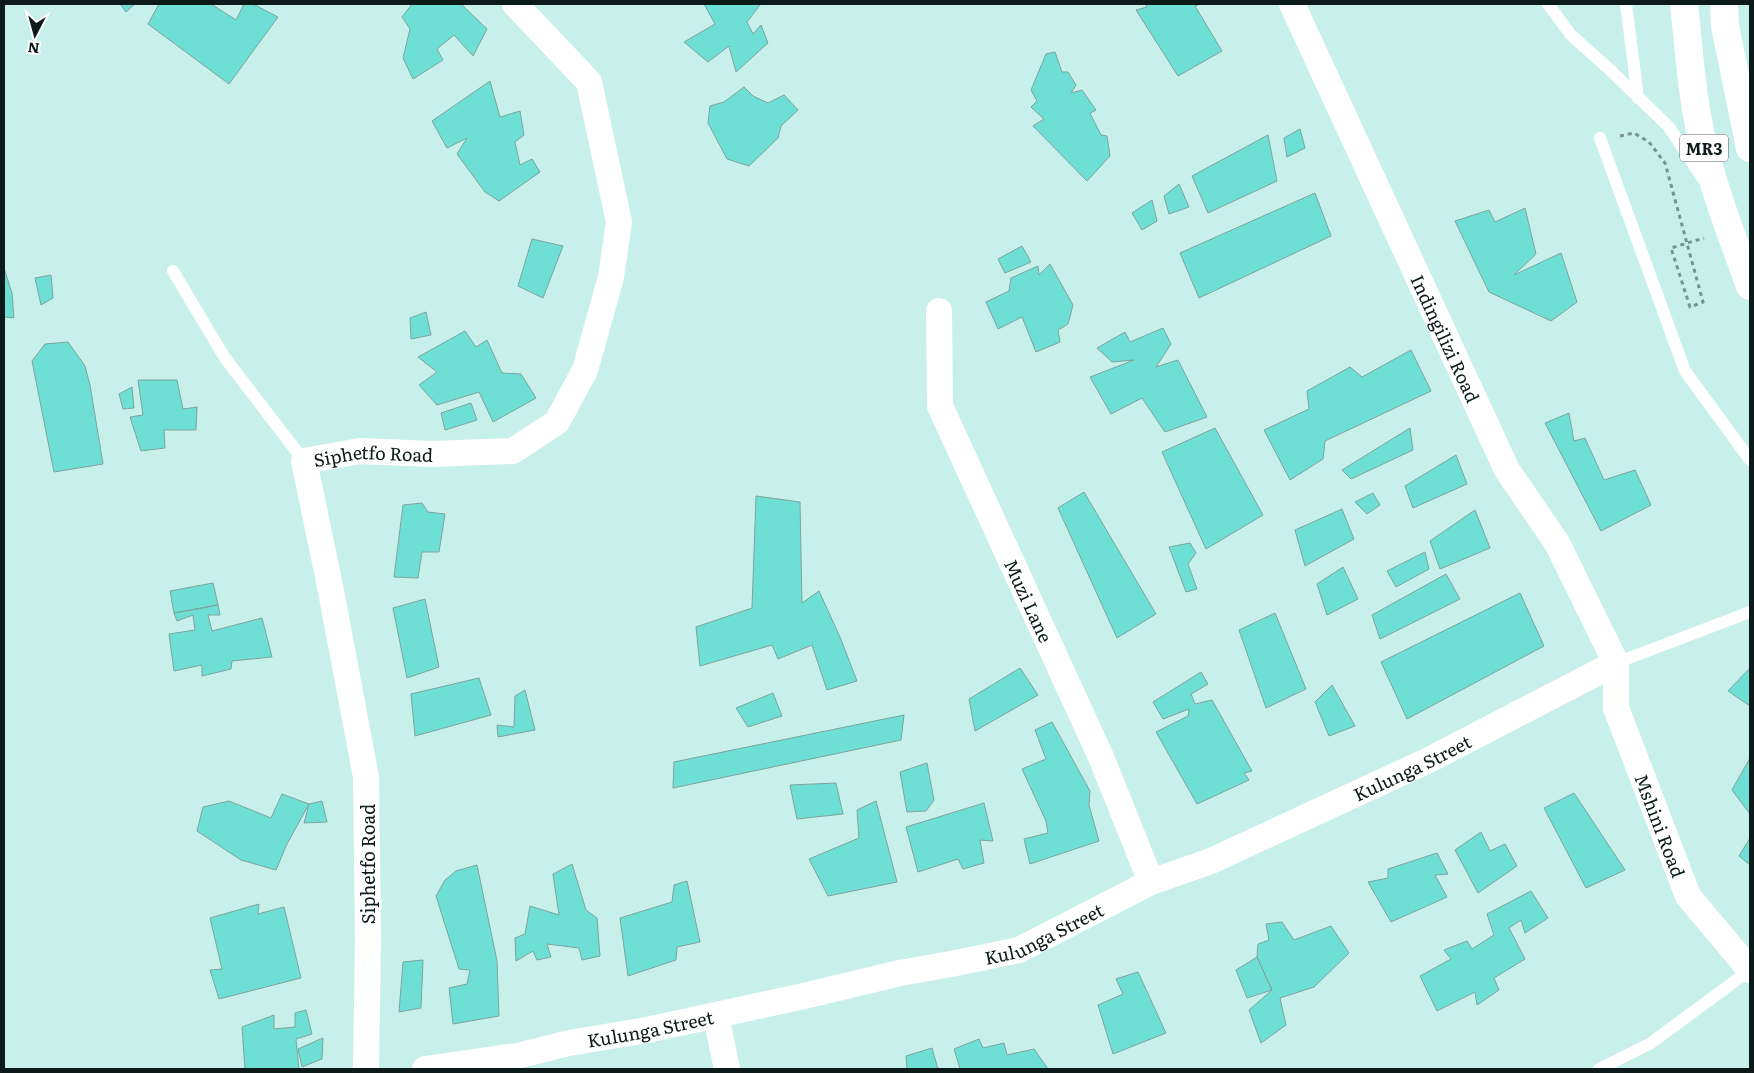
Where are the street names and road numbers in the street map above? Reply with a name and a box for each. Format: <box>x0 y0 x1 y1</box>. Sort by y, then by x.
road number: MR3 <box>1680 134 1728 162</box>
street label: Indingilizi Road <box>1405 270 1487 407</box>
street label: Siphetfo Road <box>311 437 434 473</box>
street label: Muzi Lane <box>998 554 1060 647</box>
street label: Kulunga Street <box>1348 727 1476 807</box>
street label: Mshini Road <box>1629 770 1693 881</box>
street label: Siphetfo Road <box>354 804 381 924</box>
street label: Kulunga Street <box>982 895 1108 970</box>
street label: Kulunga Street <box>585 1002 716 1053</box>

